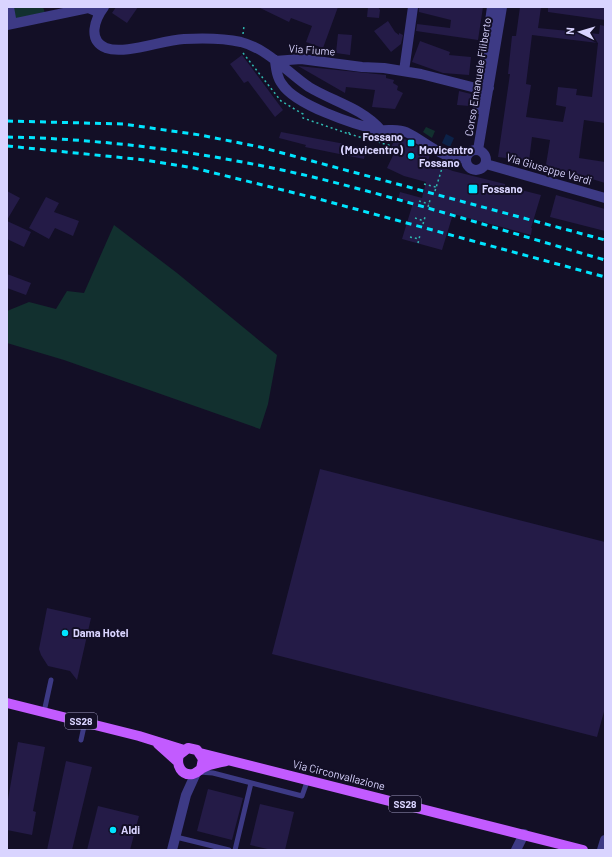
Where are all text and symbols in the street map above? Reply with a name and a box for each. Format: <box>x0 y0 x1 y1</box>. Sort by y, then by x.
north arrow <box>560 12 600 52</box>
street label: Corso Emanuele Filiberto <box>462 17 493 137</box>
text: N <box>563 27 576 35</box>
street label: Via Fiume <box>288 41 336 58</box>
place label: Fossano (Movicentro) <box>340 130 403 156</box>
marker: Fossano (Movicentro) <box>406 138 416 148</box>
place label: Movicentro Fossano <box>419 143 473 169</box>
street label: Via Giuseppe Verdi <box>505 150 594 187</box>
marker: Movicentro Fossano <box>406 151 416 161</box>
place label: Fossano <box>482 182 523 195</box>
marker: Fossano <box>467 183 479 195</box>
place label: Dama Hotel <box>73 626 129 639</box>
marker: Dama Hotel <box>60 628 70 638</box>
road number: SS28 <box>65 713 97 729</box>
street label: Via Circonvallazione <box>292 757 387 792</box>
road number: SS28 <box>389 796 421 812</box>
place label: Aldi <box>121 823 140 836</box>
marker: Aldi <box>108 825 118 835</box>

